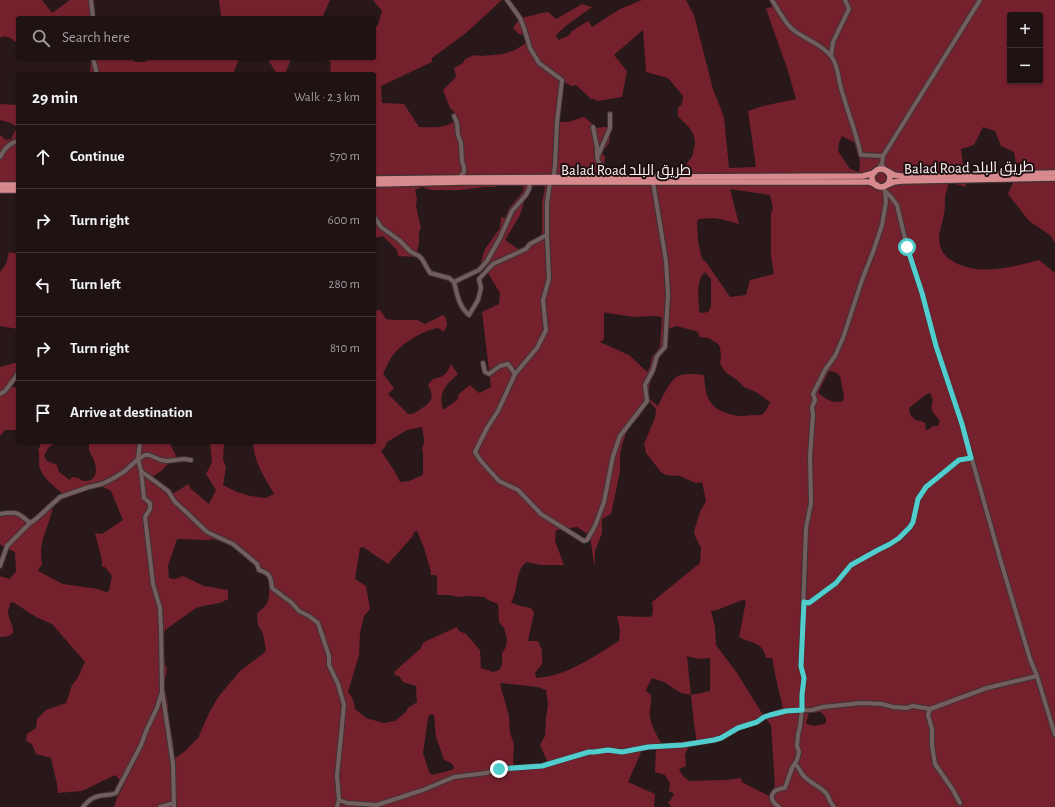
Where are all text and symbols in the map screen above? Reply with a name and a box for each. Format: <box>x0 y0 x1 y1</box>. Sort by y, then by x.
map controls <box>1007 12 1043 84</box>
button: + <box>1007 12 1043 48</box>
search box <box>16 16 376 60</box>
icon: search <box>30 27 52 49</box>
text: Search here <box>62 30 130 45</box>
button: − <box>1007 48 1043 84</box>
text: 29 min <box>32 89 78 106</box>
text: Walk · 2.3 km <box>294 91 360 104</box>
icon: ahead <box>32 146 54 168</box>
text: Continue <box>70 149 125 164</box>
text: 570 m <box>330 150 360 163</box>
street label: Balad Road طريق البلد <box>904 159 1034 179</box>
street label: Balad Road طريق البلد <box>561 163 691 180</box>
icon: right <box>32 210 54 232</box>
text: Turn right <box>70 213 129 228</box>
text: 600 m <box>328 214 360 227</box>
route start <box>898 238 916 256</box>
icon: left <box>32 274 54 296</box>
text: Turn left <box>70 277 121 292</box>
text: 280 m <box>329 278 360 291</box>
icon: right <box>32 338 54 360</box>
text: Turn right <box>70 341 129 356</box>
text: 810 m <box>330 342 360 355</box>
icon: arrive <box>32 402 54 424</box>
text: Arrive at destination <box>70 405 193 420</box>
route end <box>490 760 508 778</box>

